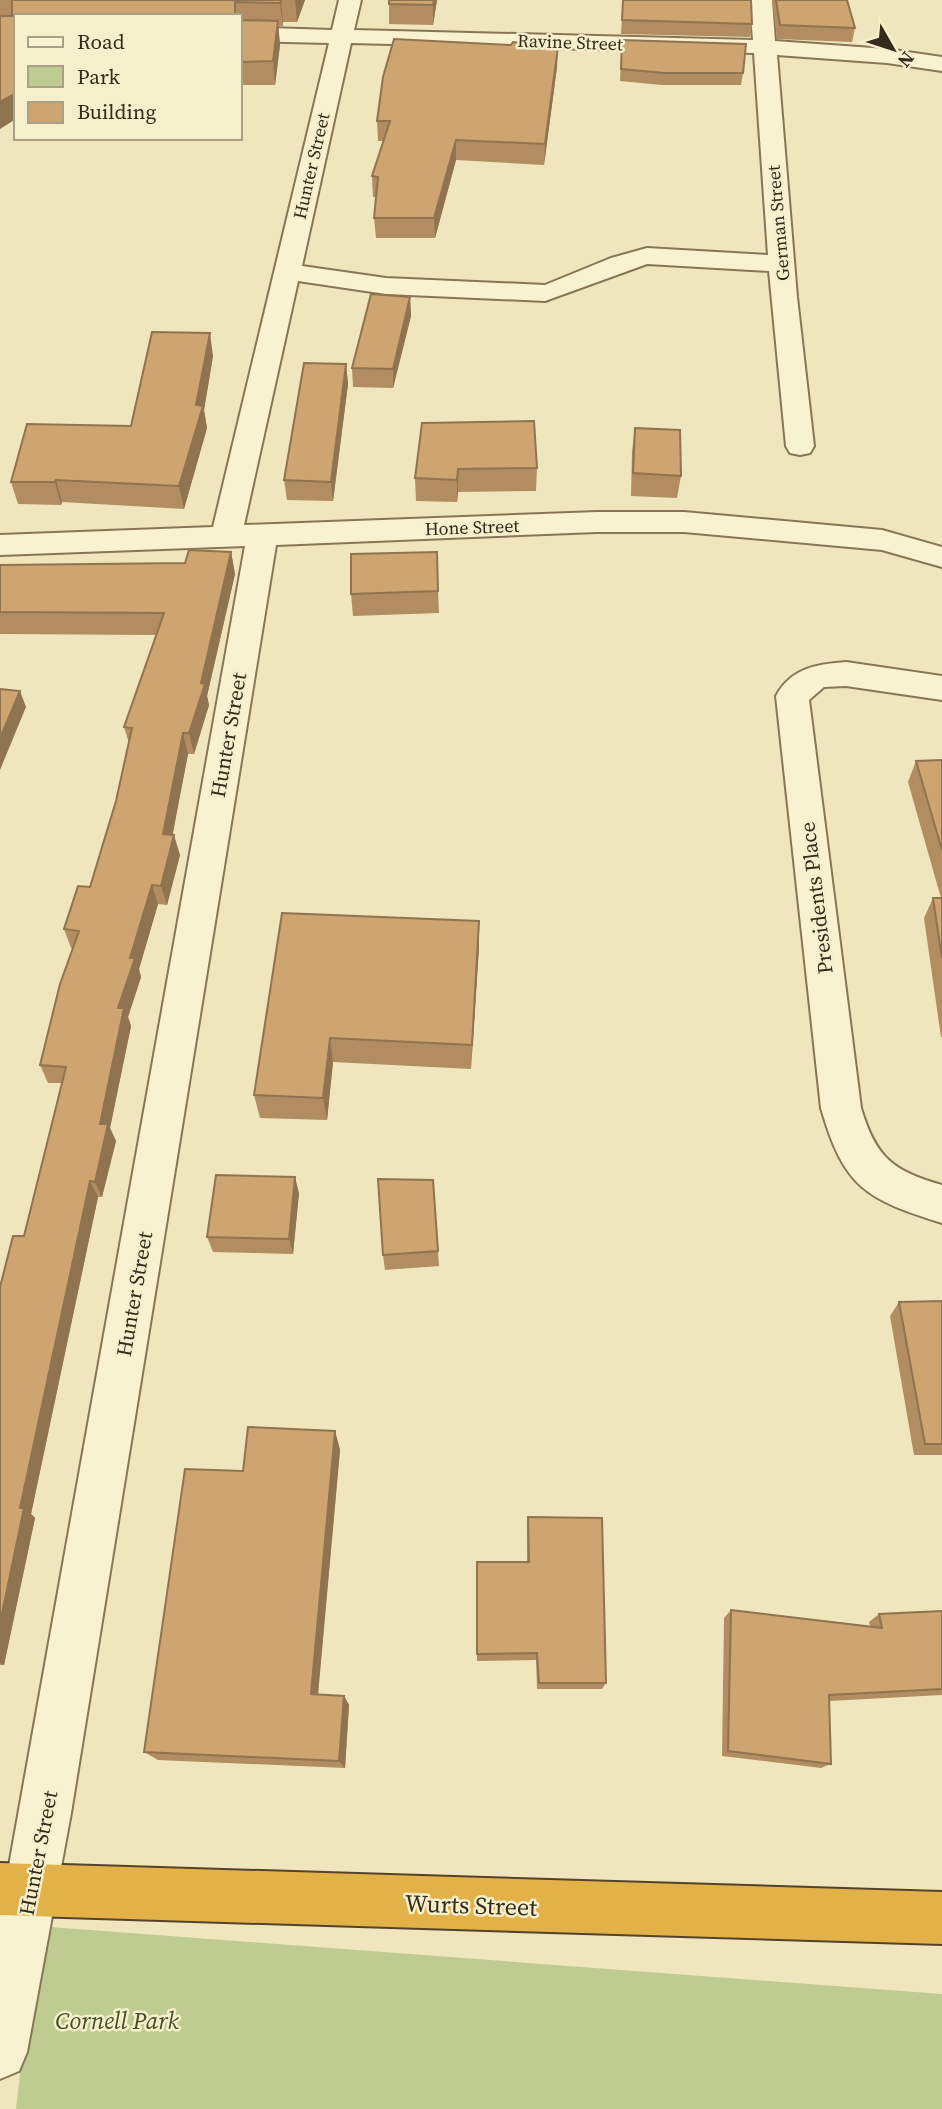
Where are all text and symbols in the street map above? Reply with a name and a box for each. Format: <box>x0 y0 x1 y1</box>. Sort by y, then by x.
legend <box>14 14 242 140</box>
north arrow <box>858 14 928 84</box>
text: Road <box>77 27 125 56</box>
street label: Ravine Street <box>517 28 623 56</box>
text: N <box>892 46 921 73</box>
text: Park <box>77 62 121 91</box>
text: Building <box>77 97 156 126</box>
street label: Hunter Street <box>287 110 335 222</box>
street label: German Street <box>760 164 796 282</box>
street label: Hone Street <box>424 513 520 541</box>
street label: Hunter Street <box>203 670 253 800</box>
street label: Presidents Place <box>792 820 840 976</box>
street label: Hunter Street <box>109 1229 159 1359</box>
street label: Hunter Street <box>12 1788 64 1918</box>
street label: Wurts Street <box>404 1886 538 1924</box>
park label: Cornell Park <box>55 2004 179 2037</box>

